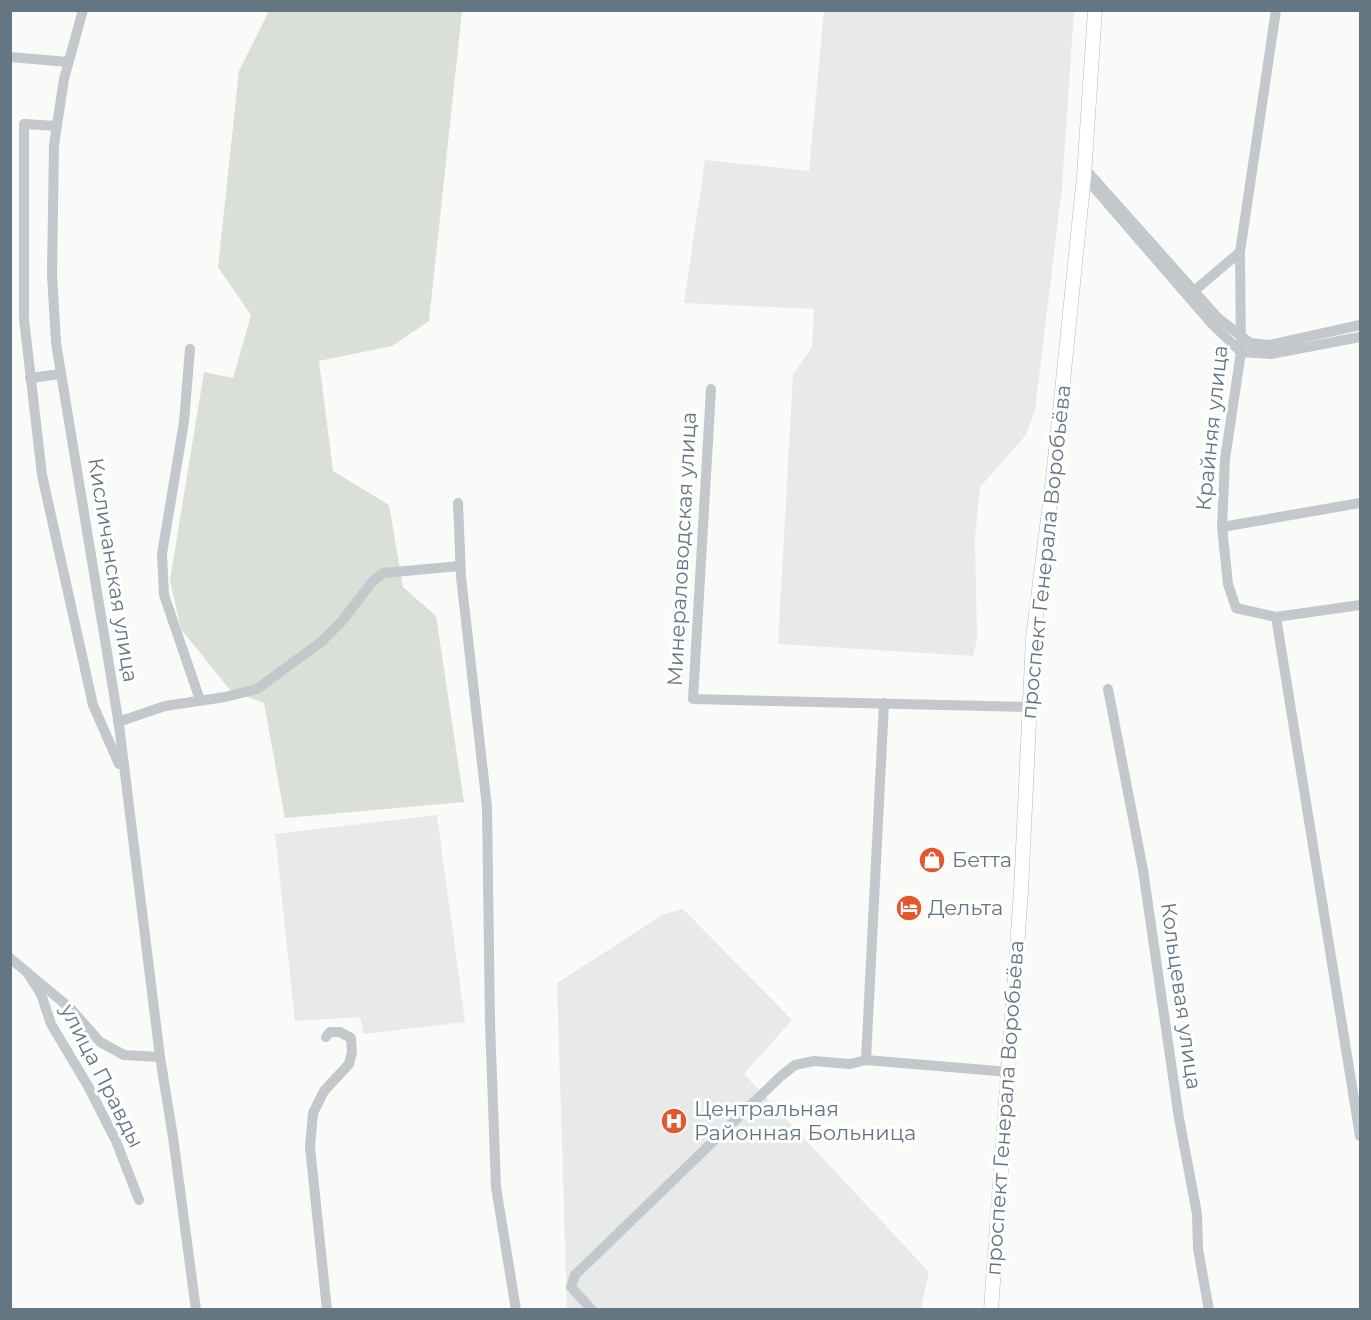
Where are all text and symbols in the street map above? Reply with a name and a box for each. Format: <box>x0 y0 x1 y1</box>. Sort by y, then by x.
street label: Крайняя улица <box>1190 344 1233 512</box>
street label: проспект Генерала Воробьёва <box>1016 384 1075 720</box>
street label: Минераловодская улица <box>662 411 701 687</box>
street label: Кисличанская улица <box>83 456 144 684</box>
shop icon: Бетта <box>917 845 947 875</box>
place label: Бетта <box>952 847 1012 872</box>
hotel icon: Дельта <box>894 893 924 923</box>
place label: Дельта <box>928 895 1003 920</box>
street label: Кольцевая улица <box>1156 901 1207 1091</box>
street label: проспект Генерала Воробьёва <box>980 940 1029 1276</box>
street label: улица Правды <box>55 999 149 1152</box>
place label: Центральная Районная Больница <box>694 1096 916 1145</box>
hospital icon: Центральная Районная Больница <box>659 1106 689 1136</box>

